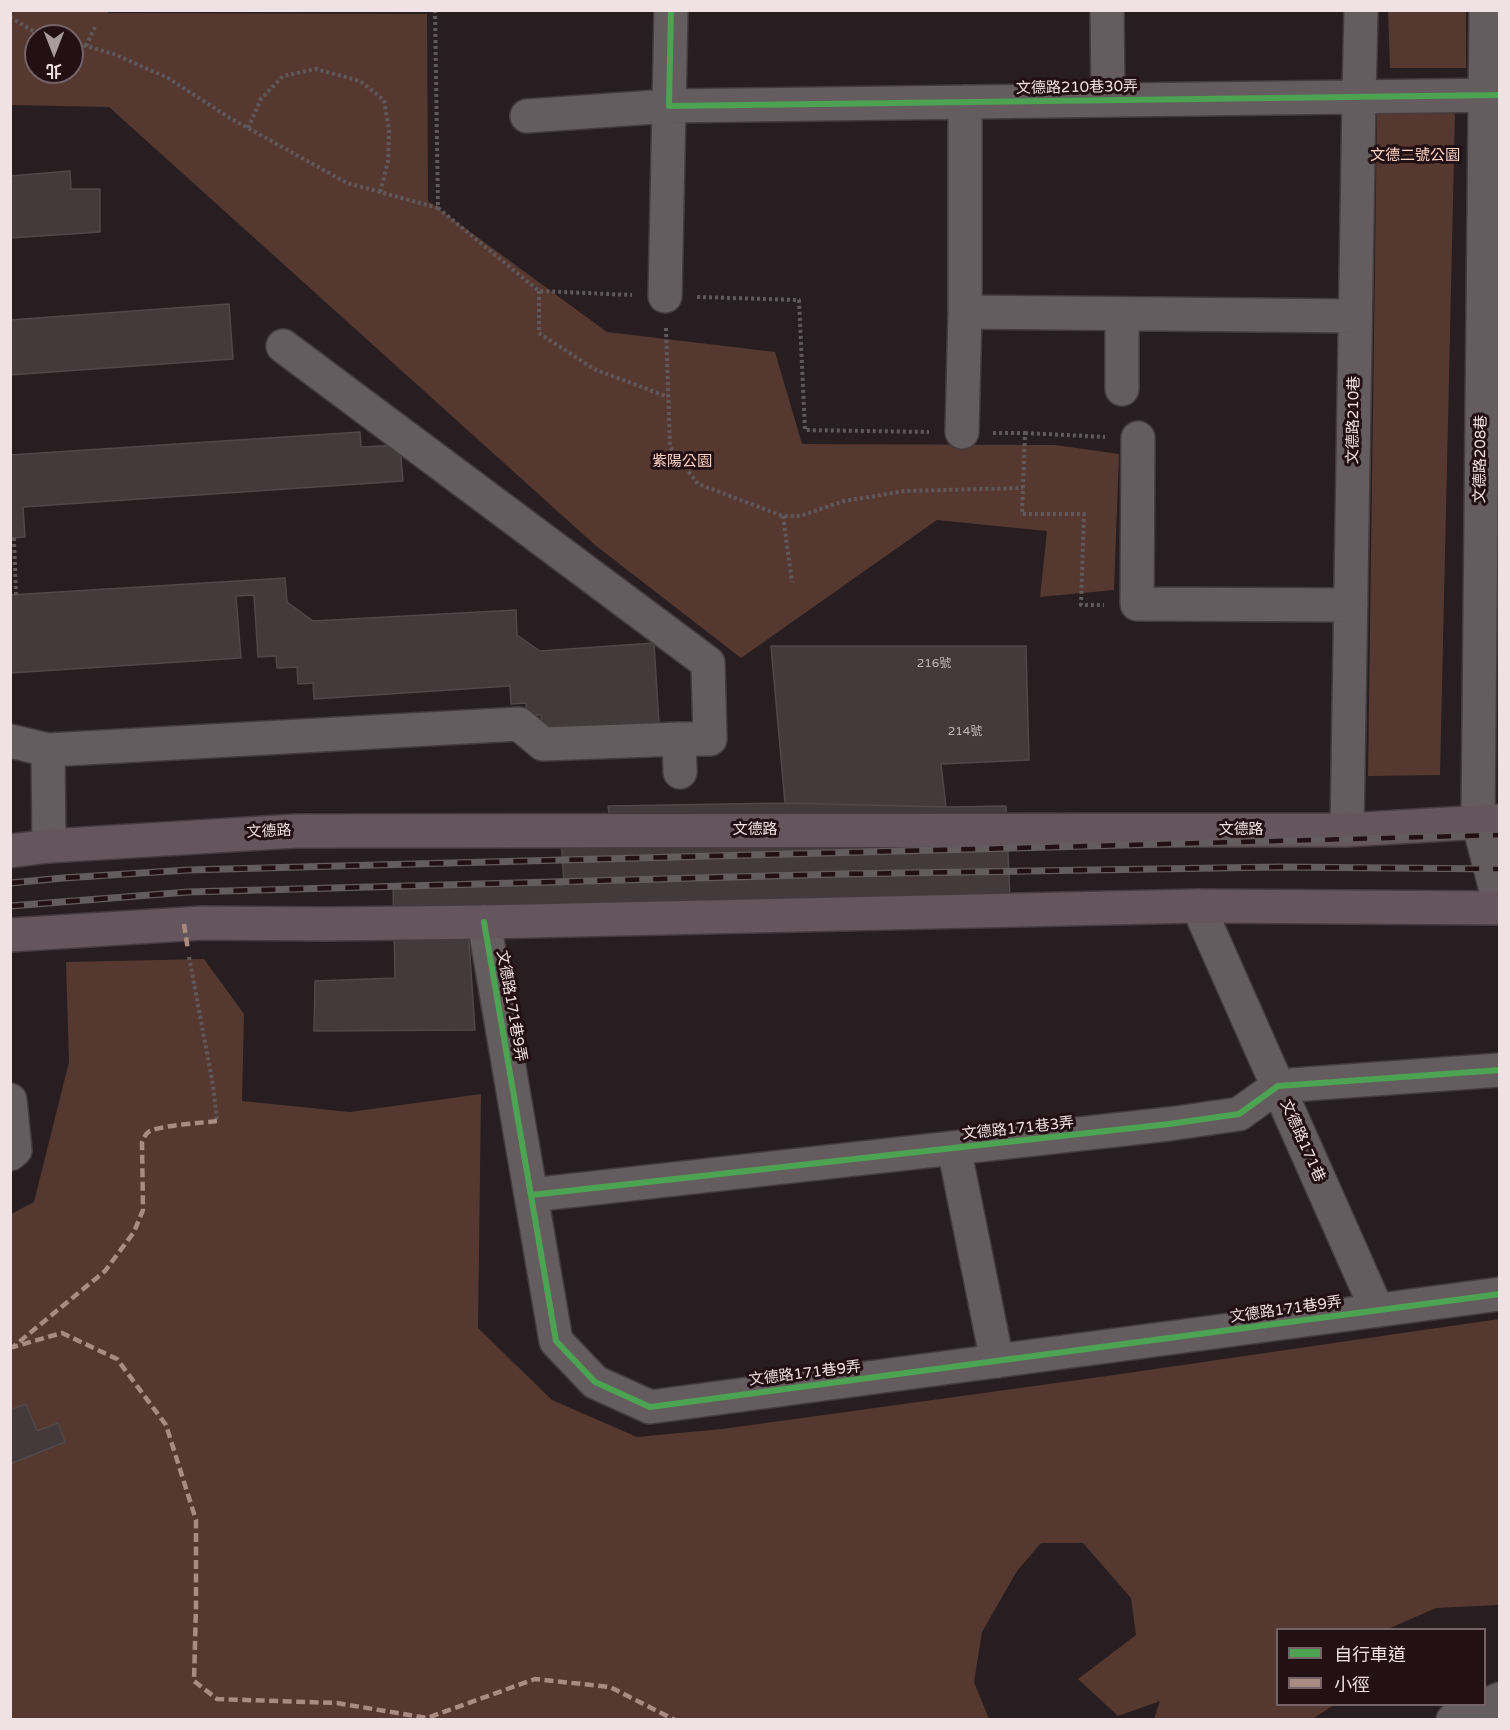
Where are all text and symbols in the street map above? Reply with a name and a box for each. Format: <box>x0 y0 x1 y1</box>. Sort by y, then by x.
north arrow <box>24 24 84 84</box>
text: 北 <box>46 60 62 80</box>
street label: 文德路210巷30弄 <box>1016 78 1138 98</box>
park label: 文德二號公園 <box>1370 147 1460 165</box>
street label: 文德路210巷 <box>1344 376 1364 464</box>
street label: 文德路208巷 <box>1471 415 1491 503</box>
park label: 紫陽公園 <box>652 453 712 471</box>
house number: 216號 <box>917 657 951 671</box>
house number: 214號 <box>948 725 982 739</box>
street label: 文德路 <box>733 821 777 839</box>
street label: 文德路 <box>1219 821 1263 839</box>
street label: 文德路 <box>246 822 292 842</box>
street label: 文德路171巷9弄 <box>492 949 530 1063</box>
street label: 文德路171巷 <box>1276 1097 1328 1185</box>
street label: 文德路171巷3弄 <box>961 1114 1075 1144</box>
street label: 文德路171巷9弄 <box>1229 1293 1343 1327</box>
street label: 文德路171巷9弄 <box>748 1358 862 1390</box>
legend <box>1276 1628 1486 1706</box>
text: 自行車道 <box>1334 1644 1406 1666</box>
text: 小徑 <box>1334 1674 1370 1696</box>

